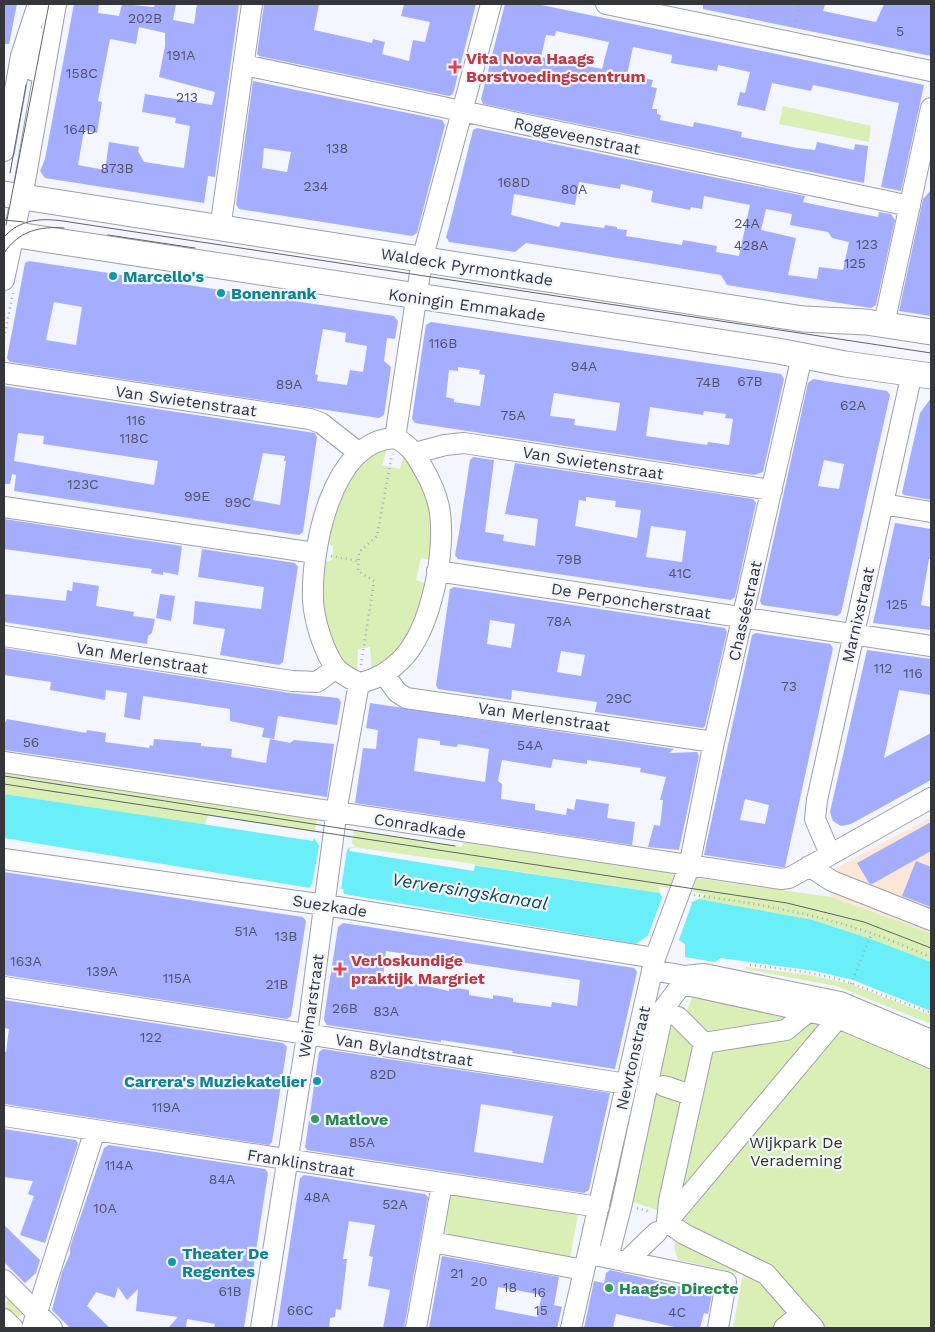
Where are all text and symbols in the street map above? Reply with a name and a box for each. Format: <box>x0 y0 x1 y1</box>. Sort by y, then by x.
house number: 202B <box>128 10 162 26</box>
house number: 5 <box>896 23 904 39</box>
house number: 191A <box>167 47 195 63</box>
place label: Vita Nova Haags Borstvoedingscentrum <box>466 49 646 86</box>
marker: Vita Nova Haags Borstvoedingscentrum <box>448 60 462 74</box>
house number: 158C <box>66 65 98 81</box>
house number: 213 <box>176 89 198 105</box>
street label: Roggeveenstraat <box>512 113 642 159</box>
house number: 164D <box>64 121 96 137</box>
house number: 138 <box>326 140 348 156</box>
house number: 873B <box>100 160 134 176</box>
house number: 168D <box>498 174 530 190</box>
house number: 234 <box>304 178 328 194</box>
house number: 80A <box>561 181 587 197</box>
house number: 24A <box>734 215 760 231</box>
house number: 123 <box>856 236 878 252</box>
house number: 428A <box>734 237 768 253</box>
street label: Waldeck Pyrmontkade <box>379 244 555 290</box>
house number: 125 <box>844 255 866 271</box>
place label: Marcello's <box>123 267 204 286</box>
marker: Marcello's <box>107 270 119 282</box>
place label: Bonenrank <box>231 284 317 303</box>
street label: Koningin Emmakade <box>387 285 547 325</box>
marker: Bonenrank <box>215 287 227 299</box>
house number: 116B <box>429 335 457 351</box>
house number: 94A <box>571 358 597 374</box>
house number: 67B <box>737 373 763 389</box>
house number: 74B <box>696 374 720 390</box>
house number: 89A <box>276 376 302 392</box>
street label: Van Swietenstraat <box>114 382 258 420</box>
house number: 62A <box>840 397 866 413</box>
house number: 75A <box>500 407 526 423</box>
house number: 116 <box>126 412 146 428</box>
house number: 118C <box>119 430 149 446</box>
street label: Van Swietenstraat <box>521 442 665 484</box>
house number: 123C <box>67 476 99 492</box>
house number: 99E <box>184 488 210 504</box>
house number: 99C <box>225 494 251 510</box>
house number: 79B <box>556 551 582 567</box>
street label: Chasséstraat <box>724 559 766 663</box>
house number: 41C <box>668 565 692 581</box>
street label: Marnixstraat <box>838 565 878 665</box>
street label: De Perponcherstraat <box>550 579 712 623</box>
house number: 125 <box>886 596 908 612</box>
house number: 78A <box>546 613 572 629</box>
street label: Van Merlenstraat <box>75 638 210 678</box>
house number: 112 <box>873 660 893 676</box>
house number: 116 <box>903 665 923 681</box>
house number: 73 <box>781 678 797 694</box>
house number: 29C <box>606 690 632 706</box>
street label: Van Merlenstraat <box>477 698 612 736</box>
house number: 56 <box>23 734 39 750</box>
house number: 54A <box>517 737 543 753</box>
street label: Conradkade <box>373 809 467 843</box>
water label: Verversingskanaal <box>390 868 550 914</box>
street label: Suezkade <box>291 891 369 921</box>
house number: 51A <box>235 923 257 939</box>
house number: 13B <box>275 928 297 944</box>
place label: Verloskundige praktijk Margriet <box>351 951 485 988</box>
house number: 163A <box>10 953 42 969</box>
street label: Weimarstraat <box>294 953 328 1059</box>
marker: Verloskundige praktijk Margriet <box>333 962 347 976</box>
house number: 139A <box>86 963 118 979</box>
house number: 115A <box>163 970 191 986</box>
house number: 21B <box>266 976 288 992</box>
house number: 26B <box>332 1000 358 1016</box>
house number: 83A <box>373 1003 399 1019</box>
street label: Newtonstraat <box>612 1004 654 1112</box>
house number: 122 <box>140 1029 162 1045</box>
street label: Van Bylandtstraat <box>334 1030 474 1070</box>
house number: 82D <box>370 1066 396 1082</box>
place label: Carrera's Muziekatelier <box>124 1072 307 1091</box>
marker: Carrera's Muziekatelier <box>311 1075 323 1087</box>
house number: 119A <box>152 1099 180 1115</box>
place label: Matlove <box>325 1110 388 1129</box>
marker: Matlove <box>309 1113 321 1125</box>
park label: Wijkpark De Verademing <box>749 1133 843 1170</box>
house number: 85A <box>349 1134 375 1150</box>
street label: Franklinstraat <box>246 1145 356 1181</box>
house number: 114A <box>105 1157 133 1173</box>
house number: 84A <box>209 1171 235 1187</box>
house number: 48A <box>304 1189 330 1205</box>
house number: 52A <box>382 1196 408 1212</box>
house number: 10A <box>93 1200 117 1216</box>
place label: Theater De Regentes <box>182 1244 269 1281</box>
marker: Theater De Regentes <box>166 1256 178 1268</box>
house number: 21 <box>450 1265 464 1281</box>
house number: 20 <box>471 1273 487 1289</box>
house number: 18 <box>503 1279 517 1295</box>
place label: Haagse Directe <box>619 1279 739 1298</box>
marker: Haagse Directe <box>603 1282 615 1294</box>
house number: 61B <box>218 1283 242 1299</box>
house number: 16 <box>532 1284 546 1300</box>
house number: 66C <box>287 1302 313 1318</box>
house number: 15 <box>534 1302 548 1318</box>
house number: 4C <box>668 1304 686 1320</box>

